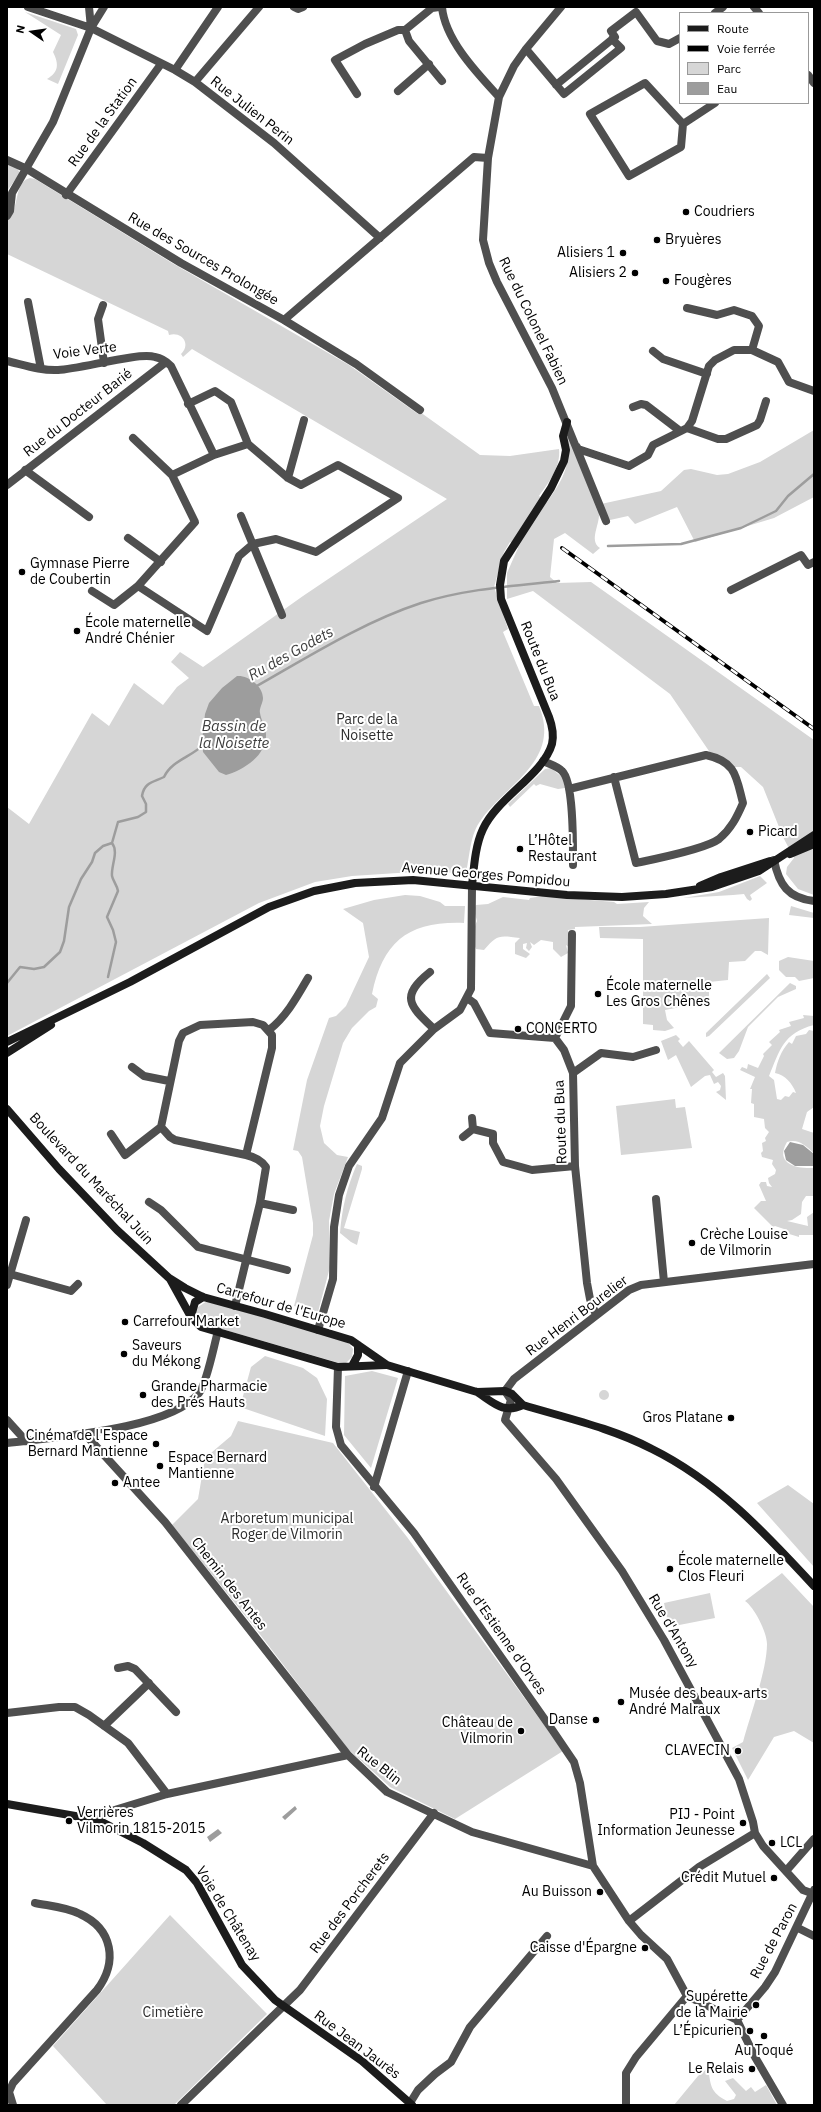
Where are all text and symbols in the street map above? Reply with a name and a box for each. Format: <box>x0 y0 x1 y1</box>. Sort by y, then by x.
north arrow <box>12 12 52 52</box>
legend <box>679 12 809 104</box>
text: Route <box>717 21 749 36</box>
text: N <box>13 24 28 35</box>
text: Voie ferrée <box>717 41 775 56</box>
text: Parc <box>717 61 741 76</box>
street label: Rue Julien Perin <box>207 73 297 149</box>
street label: Rue de la Station <box>65 74 141 170</box>
text: Eau <box>717 81 737 96</box>
place label: Coudriers <box>694 204 755 220</box>
marker: Coudriers <box>681 207 691 217</box>
street label: Rue des Sources Prolongée <box>125 209 281 309</box>
place label: Bryuères <box>665 232 722 248</box>
marker: Bryuères <box>652 235 662 245</box>
place label: Alisiers 1 <box>557 245 615 261</box>
marker: Alisiers 1 <box>618 248 628 258</box>
street label: Rue du Colonel Fabien <box>495 254 571 388</box>
place label: Alisiers 2 <box>569 265 627 281</box>
marker: Alisiers 2 <box>630 268 640 278</box>
place label: Fougères <box>674 273 732 289</box>
marker: Fougères <box>661 276 671 286</box>
street label: Voie Verte <box>52 339 118 363</box>
street label: Rue du Docteur Barié <box>20 365 136 461</box>
place label: Gymnase Pierre de Coubertin <box>30 556 130 588</box>
marker: Gymnase Pierre de Coubertin <box>17 567 27 577</box>
place label: École maternelle André Chénier <box>85 615 191 648</box>
street label: Route du Bua <box>516 619 564 703</box>
water label: Ru des Godets <box>245 623 337 685</box>
marker: École maternelle André Chénier <box>72 626 82 636</box>
park label: Parc de la Noisette <box>336 712 398 744</box>
water label: Bassin de la Noisette <box>199 718 269 753</box>
place label: Picard <box>758 824 798 840</box>
marker: Picard <box>745 827 755 837</box>
place label: L’Hôtel Restaurant <box>528 833 597 866</box>
marker: L’Hôtel Restaurant <box>515 844 525 854</box>
street label: Avenue Georges Pompidou <box>401 859 571 891</box>
place label: École maternelle Les Gros Chênes <box>606 978 712 1010</box>
marker: École maternelle Les Gros Chênes <box>593 989 603 999</box>
place label: CONCERTO <box>526 1021 597 1037</box>
marker: CONCERTO <box>513 1024 523 1034</box>
street label: Route du Bua <box>551 1080 571 1164</box>
street label: Boulevard du Maréchal Juin <box>25 1110 157 1248</box>
place label: Crèche Louise de Vilmorin <box>700 1227 788 1260</box>
marker: Crèche Louise de Vilmorin <box>687 1238 697 1248</box>
street label: Rue Henri Bourelier <box>523 1272 631 1360</box>
street label: Carrefour de l'Europe <box>214 1279 348 1333</box>
place label: Carrefour Market <box>133 1314 239 1330</box>
marker: Carrefour Market <box>120 1317 130 1327</box>
place label: Saveurs du Mékong <box>132 1338 201 1370</box>
marker: Saveurs du Mékong <box>119 1349 129 1359</box>
place label: Grande Pharmacie des Prés Hauts <box>151 1379 267 1412</box>
marker: Grande Pharmacie des Prés Hauts <box>138 1390 148 1400</box>
place label: Gros Platane <box>642 1410 723 1426</box>
marker: Gros Platane <box>726 1413 736 1423</box>
place label: Cinéma de l'Espace Bernard Mantienne <box>26 1428 148 1460</box>
marker: Cinéma de l'Espace Bernard Mantienne <box>151 1439 161 1449</box>
place label: Espace Bernard Mantienne <box>168 1450 267 1482</box>
marker: Espace Bernard Mantienne <box>155 1461 165 1471</box>
place label: Antee <box>123 1475 160 1491</box>
marker: Antee <box>110 1478 120 1488</box>
park label: Arboretum municipal Roger de Vilmorin <box>221 1511 353 1544</box>
street label: Chemin des Antes <box>187 1534 271 1634</box>
place label: École maternelle Clos Fleuri <box>678 1553 784 1586</box>
marker: École maternelle Clos Fleuri <box>665 1564 675 1574</box>
street label: Rue d'Estienne d'Orves <box>452 1570 550 1698</box>
street label: Rue d'Antony <box>644 1591 702 1671</box>
place label: Musée des beaux-arts André Malraux <box>629 1686 768 1718</box>
marker: Musée des beaux-arts André Malraux <box>616 1697 626 1707</box>
place label: Danse <box>549 1712 588 1728</box>
place label: Château de Vilmorin <box>442 1715 513 1748</box>
marker: Danse <box>591 1715 601 1725</box>
marker: Château de Vilmorin <box>516 1726 526 1736</box>
street label: Rue Blin <box>353 1743 405 1789</box>
place label: CLAVECIN <box>665 1743 730 1759</box>
marker: CLAVECIN <box>733 1746 743 1756</box>
place label: Verrières Vilmorin 1815-2015 <box>77 1805 206 1838</box>
place label: PIJ - Point Information Jeunesse <box>597 1807 735 1840</box>
marker: Verrières Vilmorin 1815-2015 <box>64 1816 74 1826</box>
marker: PIJ - Point Information Jeunesse <box>738 1818 748 1828</box>
place label: LCL <box>780 1835 802 1851</box>
marker: LCL <box>767 1838 777 1848</box>
street label: Rue des Porcherets <box>307 1849 393 1957</box>
street label: Voie de Châtenay <box>192 1864 264 1964</box>
place label: Crédit Mutuel <box>681 1870 766 1886</box>
marker: Crédit Mutuel <box>769 1873 779 1883</box>
place label: Au Buisson <box>522 1884 592 1900</box>
marker: Au Buisson <box>595 1887 605 1897</box>
street label: Rue de Paron <box>747 1900 801 1982</box>
place label: Caisse d'Épargne <box>530 1940 637 1956</box>
marker: Caisse d'Épargne <box>640 1943 650 1953</box>
place label: Supérette de la Mairie <box>676 1989 748 2022</box>
marker: Supérette de la Mairie <box>751 2000 761 2010</box>
park label: Cimetière <box>143 2005 203 2021</box>
street label: Rue Jean Jaurès <box>311 2007 403 2083</box>
place label: L’Épicurien <box>673 2023 742 2039</box>
marker: L’Épicurien <box>745 2026 755 2036</box>
marker: Au Toqué <box>759 2031 769 2041</box>
place label: Au Toqué <box>735 2043 793 2059</box>
place label: Le Relais <box>688 2061 744 2077</box>
marker: Le Relais <box>747 2064 757 2074</box>

